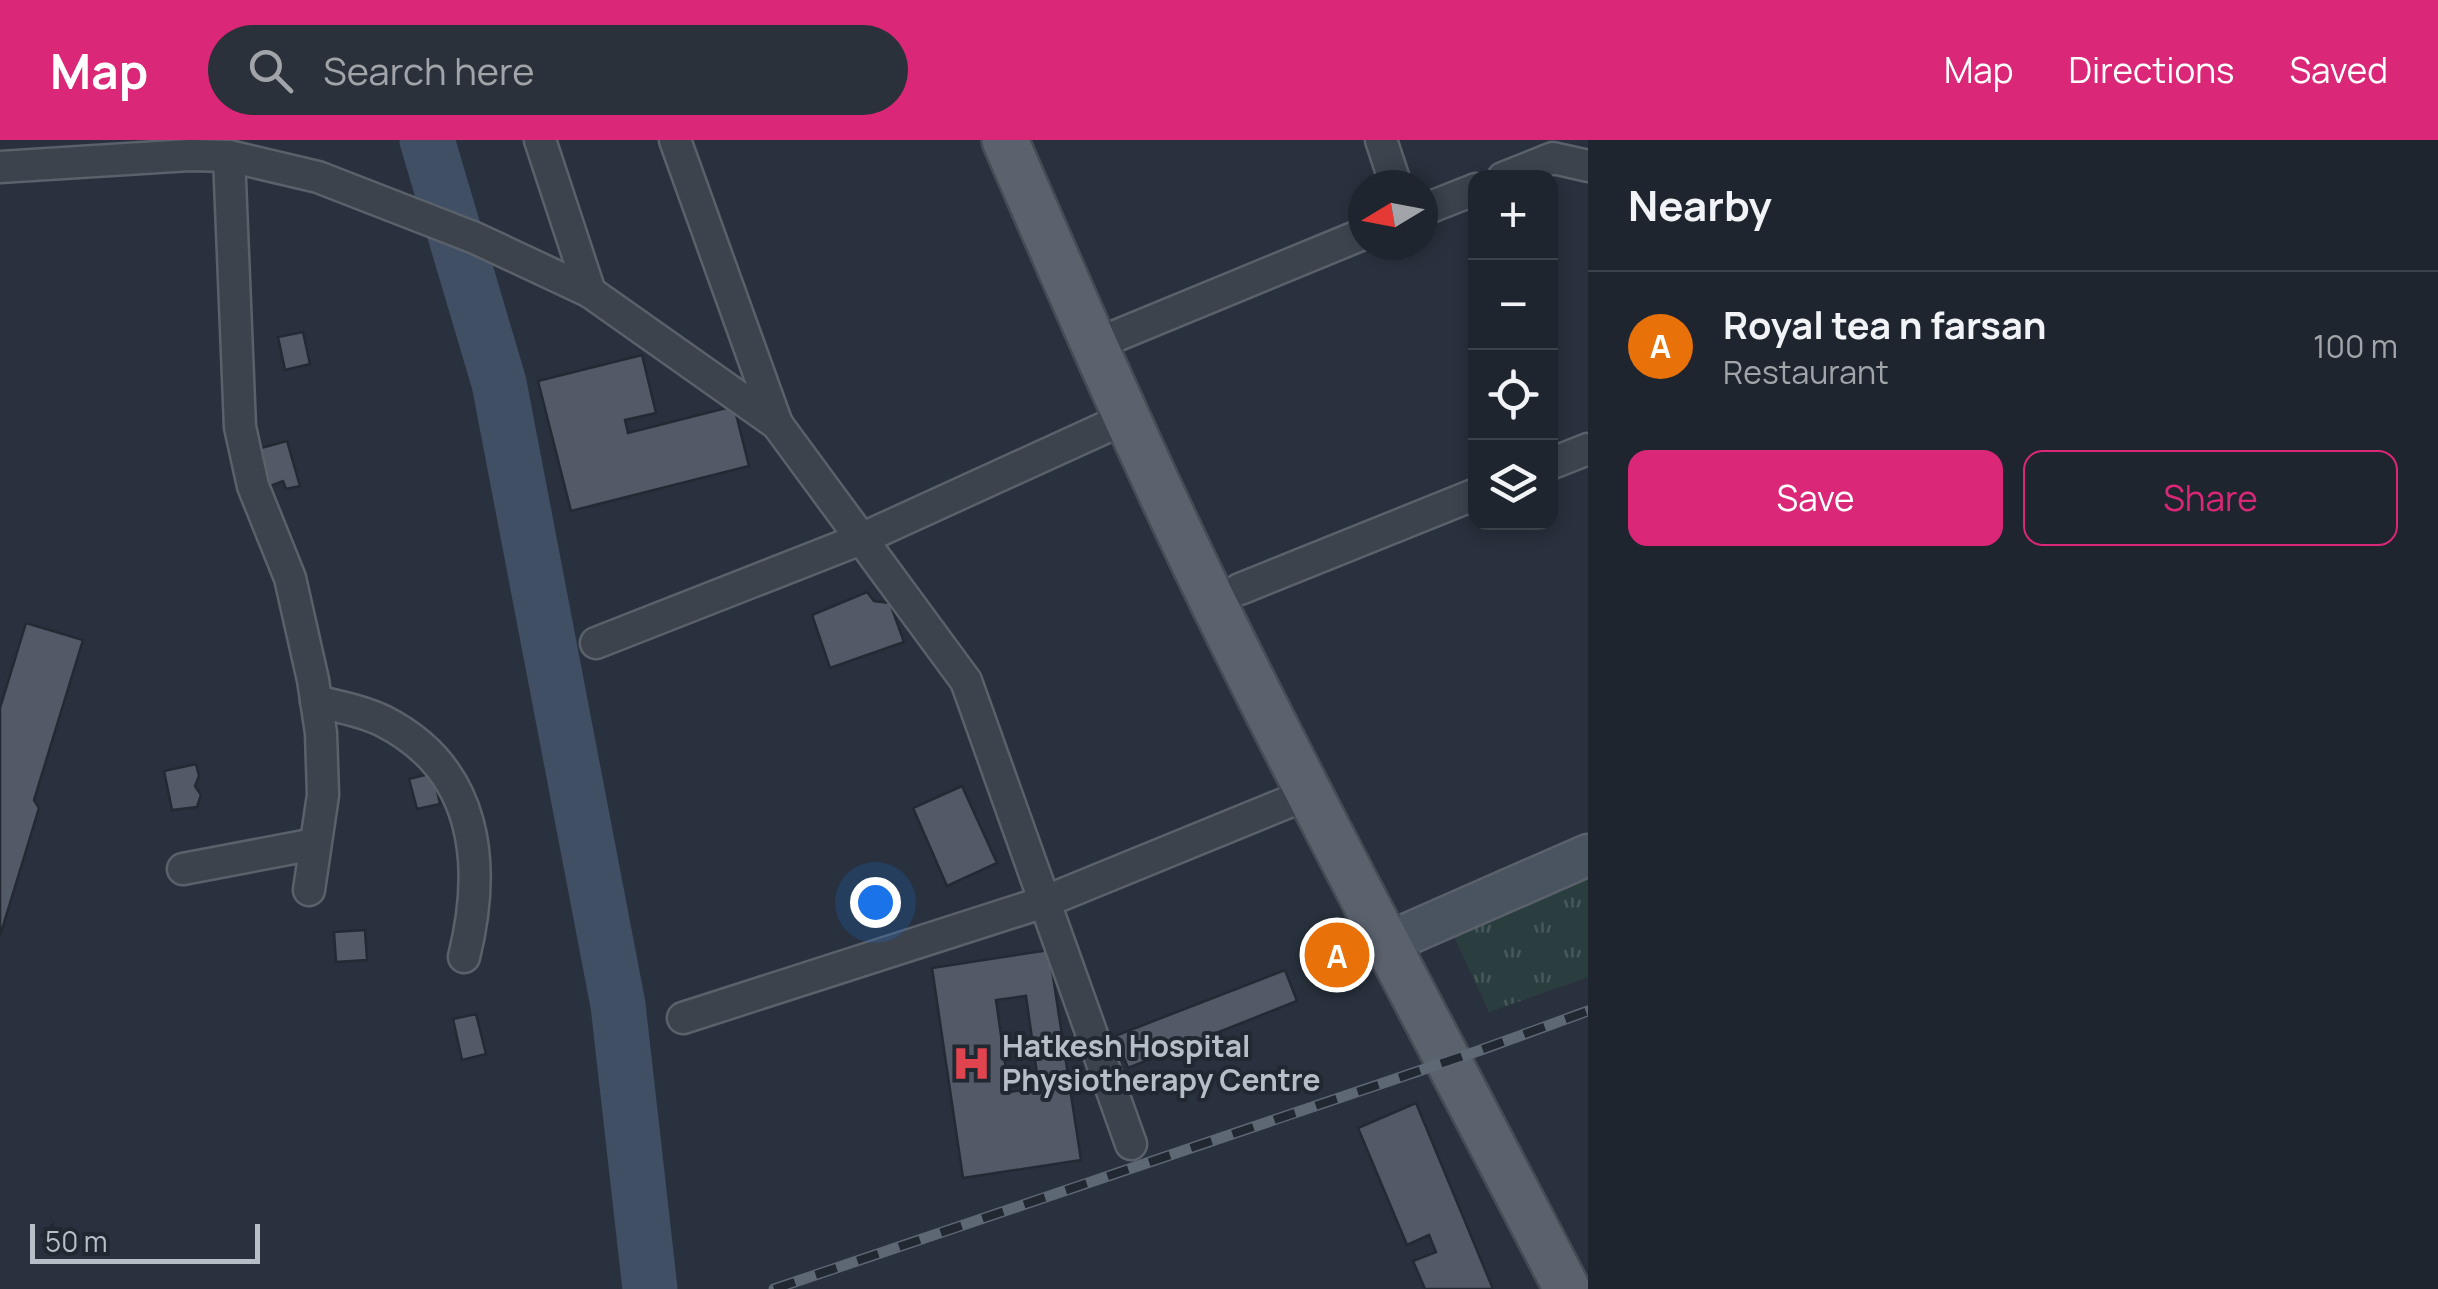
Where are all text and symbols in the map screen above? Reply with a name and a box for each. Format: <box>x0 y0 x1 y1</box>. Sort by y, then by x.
search box <box>208 25 908 115</box>
text: Map <box>50 38 148 103</box>
icon: search <box>243 43 298 98</box>
text: Search here <box>323 44 534 96</box>
text: Map <box>1944 46 2014 94</box>
text: Directions <box>2069 46 2234 94</box>
text: Saved <box>2289 46 2388 94</box>
north arrow <box>1348 170 1438 260</box>
map controls <box>1468 170 1558 530</box>
button: + <box>1468 170 1558 260</box>
text: Nearby <box>1628 176 1772 234</box>
button: − <box>1468 260 1558 350</box>
text: Royal tea n farsan <box>1723 298 2047 350</box>
text: A <box>1650 324 1671 368</box>
text: 100 m <box>2313 324 2398 368</box>
button: locate <box>1468 350 1558 440</box>
text: Restaurant <box>1723 350 1889 394</box>
button: layers <box>1468 440 1558 530</box>
button: Save <box>1628 450 2003 546</box>
button: Share <box>2023 450 2398 546</box>
your location <box>850 877 901 928</box>
pin: A <box>1304 918 1370 992</box>
place label: Hatkesh Hospital Physiotherapy Centre <box>1002 1025 1321 1100</box>
hospital icon: Hatkesh Hospital Physiotherapy Centre <box>951 1043 993 1085</box>
scale bar <box>30 1219 260 1264</box>
text: 50 m <box>45 1222 108 1260</box>

